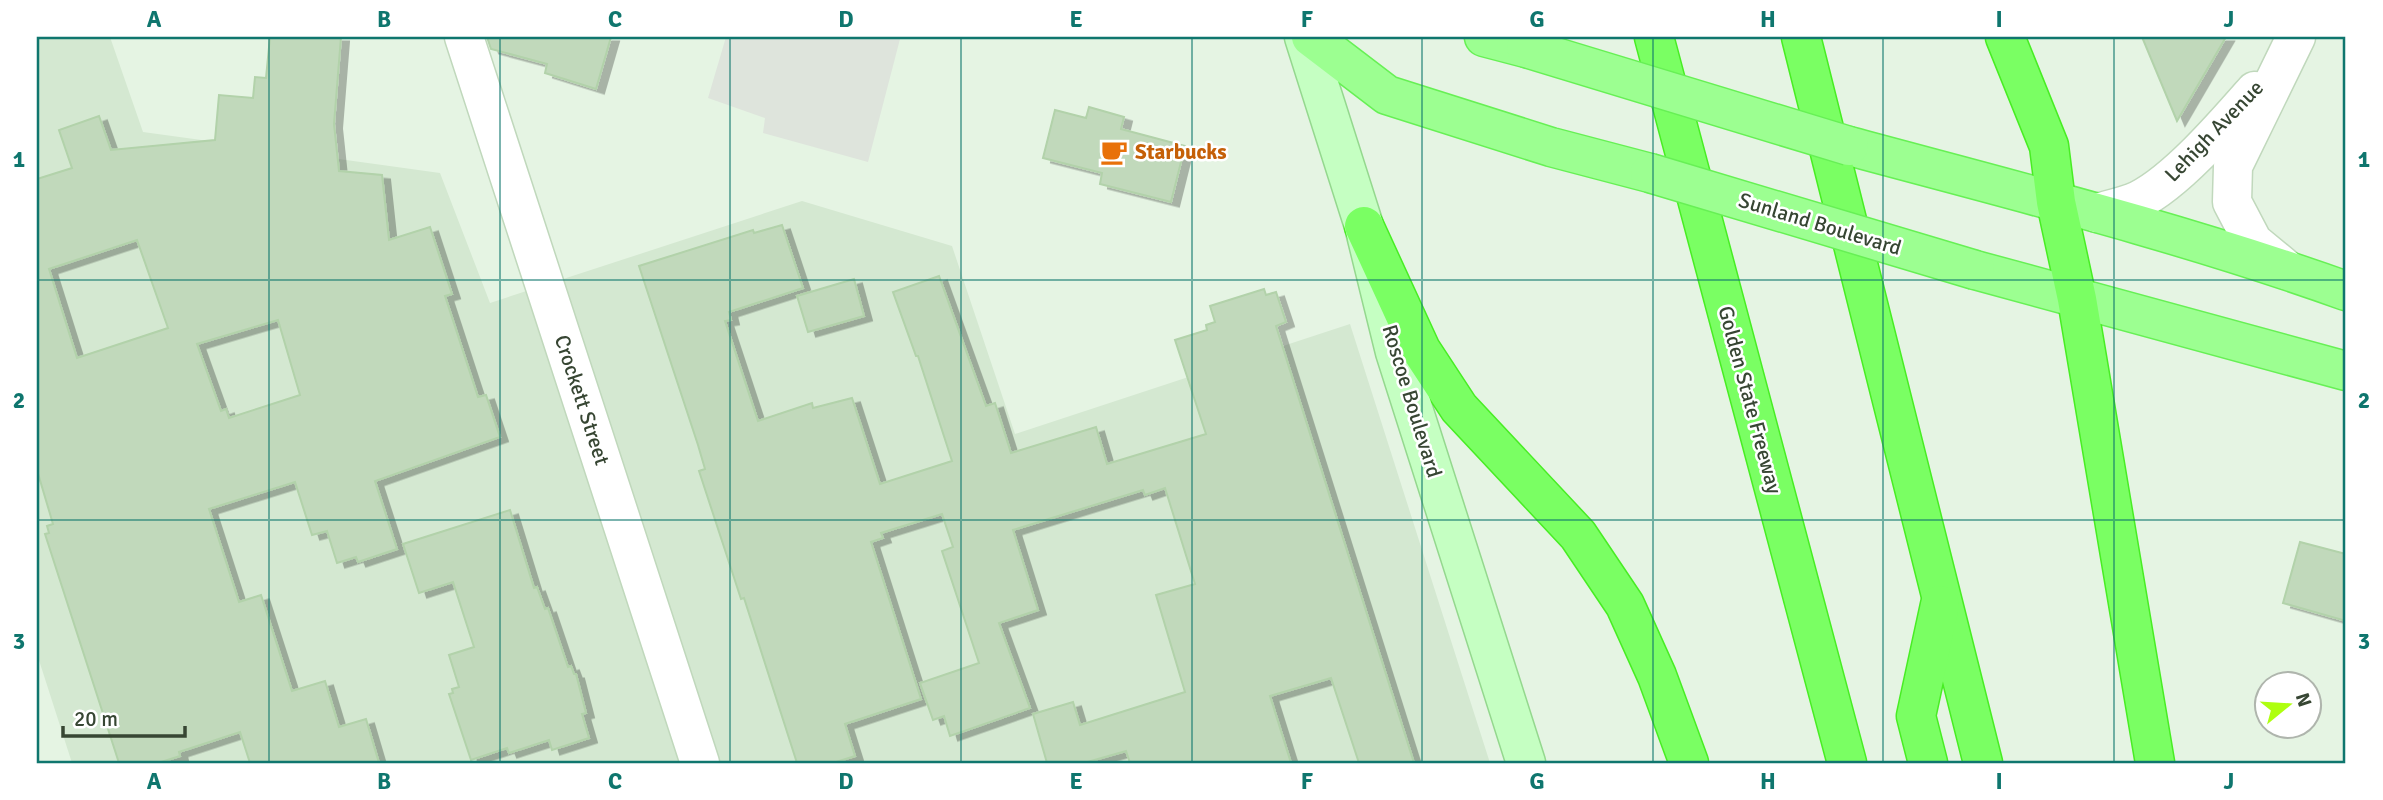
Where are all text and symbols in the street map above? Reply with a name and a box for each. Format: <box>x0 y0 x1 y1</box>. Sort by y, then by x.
text: A <box>147 5 162 34</box>
text: B <box>377 5 391 34</box>
text: C <box>608 5 622 34</box>
text: D <box>838 5 854 34</box>
text: E <box>1069 5 1083 34</box>
text: F <box>1301 5 1313 34</box>
text: G <box>1529 5 1545 34</box>
text: H <box>1760 5 1776 34</box>
text: I <box>1995 5 2003 34</box>
text: J <box>2224 5 2234 34</box>
street label: Lehigh Avenue <box>2159 75 2269 187</box>
cafe icon: Starbucks <box>1099 137 1129 167</box>
place label: Starbucks <box>1135 139 1227 165</box>
text: 1 <box>13 145 25 174</box>
text: 1 <box>2358 145 2370 174</box>
street label: Sunland Boulevard <box>1735 187 1905 261</box>
street label: Golden State Freeway <box>1712 303 1788 497</box>
street label: Roscoe Boulevard <box>1376 321 1448 481</box>
street label: Crockett Street <box>549 332 615 468</box>
text: 2 <box>13 386 25 415</box>
text: 2 <box>2358 386 2370 415</box>
text: 3 <box>13 627 25 656</box>
text: 3 <box>2358 627 2370 656</box>
north arrow <box>2254 670 2324 740</box>
text: N <box>2290 690 2317 710</box>
scale bar <box>63 695 186 739</box>
text: 20 m <box>74 706 118 732</box>
text: A <box>147 767 162 796</box>
text: B <box>377 767 391 796</box>
text: C <box>608 767 622 796</box>
text: D <box>838 767 854 796</box>
text: E <box>1069 767 1083 796</box>
text: F <box>1301 767 1313 796</box>
text: G <box>1529 767 1545 796</box>
text: H <box>1760 767 1776 796</box>
text: I <box>1995 767 2003 796</box>
text: J <box>2224 767 2234 796</box>

